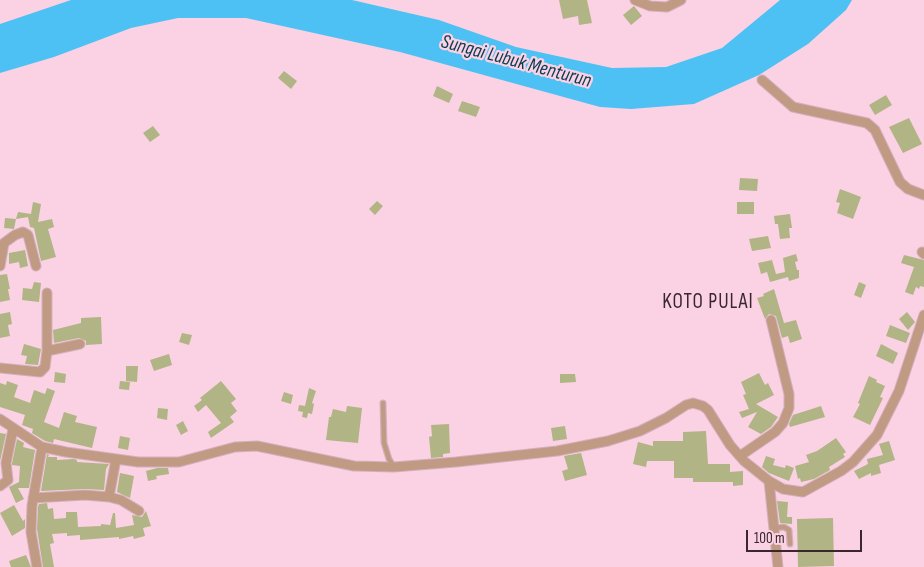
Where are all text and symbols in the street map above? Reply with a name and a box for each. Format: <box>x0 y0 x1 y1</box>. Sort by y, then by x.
water label: Sungai Lubuk Menturun <box>438 30 594 94</box>
district label: KOTO PULAI <box>661 290 755 316</box>
scale bar <box>749 520 865 552</box>
text: 100 m <box>754 529 785 548</box>

